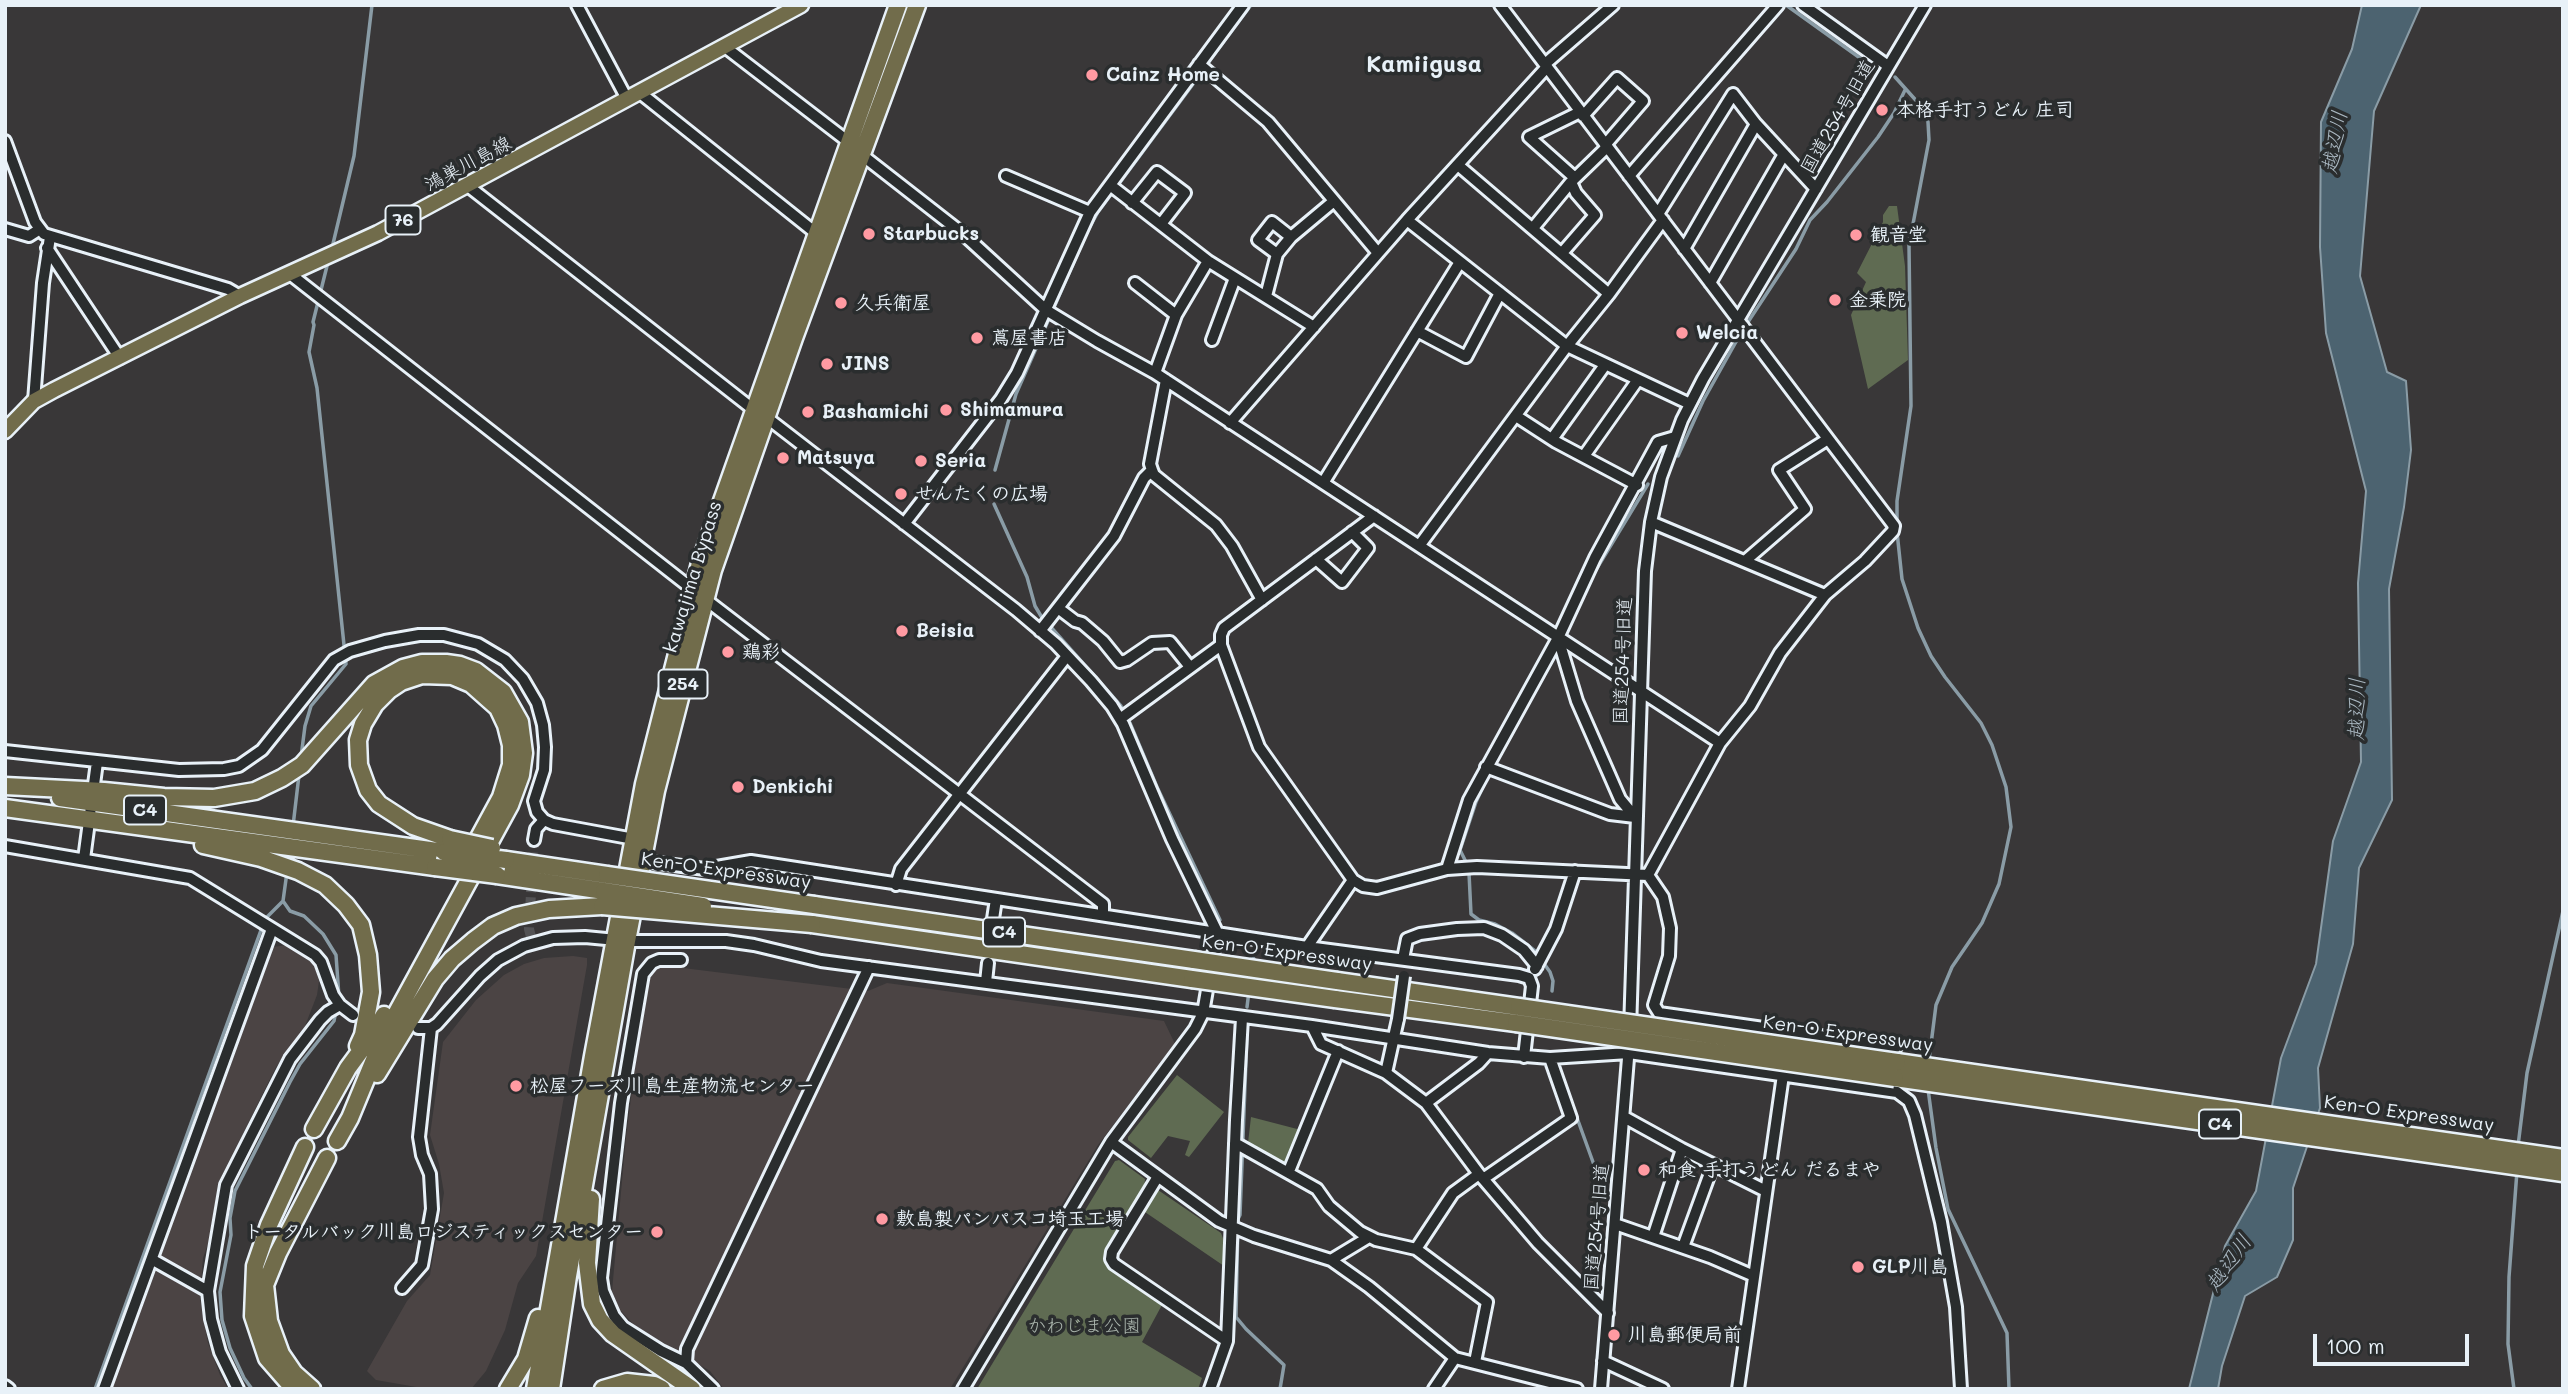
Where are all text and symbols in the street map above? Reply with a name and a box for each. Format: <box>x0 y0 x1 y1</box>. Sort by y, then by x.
district label: Kamiigusa <box>1366 51 1482 79</box>
street label: 国道254号旧道 <box>1796 56 1880 178</box>
place label: Cainz Home <box>1106 64 1220 86</box>
marker: Cainz Home <box>1084 67 1100 83</box>
place label: 本格手打うどん 庄司 <box>1896 99 2074 121</box>
marker: 本格手打うどん 庄司 <box>1874 102 1890 118</box>
water label: 越辺川 <box>2317 109 2353 175</box>
street label: 鴻巣川島線 <box>421 132 515 196</box>
road number: 76 <box>386 205 420 234</box>
place label: Starbucks <box>883 223 979 245</box>
place label: 観音堂 <box>1870 224 1927 246</box>
marker: Starbucks <box>861 226 877 242</box>
marker: 観音堂 <box>1848 227 1864 243</box>
place label: 金乗院 <box>1849 289 1906 311</box>
place label: 久兵衛屋 <box>855 292 931 314</box>
marker: 金乗院 <box>1827 292 1843 308</box>
marker: 久兵衛屋 <box>833 295 849 311</box>
place label: Welcia <box>1696 322 1758 344</box>
marker: Welcia <box>1674 325 1690 341</box>
place label: 蔦屋書店 <box>991 327 1067 349</box>
marker: 蔦屋書店 <box>969 330 985 346</box>
place label: JINS <box>841 353 890 375</box>
marker: JINS <box>819 356 835 372</box>
place label: Shimamura <box>960 399 1064 421</box>
place label: Bashamichi <box>822 401 929 423</box>
marker: Shimamura <box>938 402 954 418</box>
marker: Bashamichi <box>800 404 816 420</box>
place label: Matsuya <box>797 447 875 469</box>
marker: Matsuya <box>775 450 791 466</box>
place label: Seria <box>935 450 986 472</box>
marker: Seria <box>913 453 929 469</box>
place label: せんたくの広場 <box>915 483 1048 505</box>
marker: せんたくの広場 <box>893 486 909 502</box>
street label: kawajima Bypass <box>659 498 727 656</box>
street label: 国道254号旧道 <box>1609 597 1637 725</box>
place label: Beisia <box>916 620 974 642</box>
marker: Beisia <box>894 623 910 639</box>
place label: 鶏彩 <box>742 641 780 663</box>
marker: 鶏彩 <box>720 644 736 660</box>
road number: 254 <box>658 670 708 698</box>
water label: 越辺川 <box>2344 677 2370 741</box>
place label: Denkichi <box>752 776 833 798</box>
marker: Denkichi <box>730 779 746 795</box>
road number: C4 <box>124 796 166 824</box>
street label: Ken-O Expressway <box>639 848 813 894</box>
road number: C4 <box>983 917 1025 946</box>
street label: Ken-O Expressway <box>1200 930 1374 976</box>
street label: Ken-O Expressway <box>1761 1011 1935 1057</box>
place label: 松屋フーズ川島生産物流センター <box>530 1075 815 1097</box>
marker: 松屋フーズ川島生産物流センター <box>508 1078 524 1094</box>
street label: Ken-O Expressway <box>2322 1091 2496 1137</box>
road number: C4 <box>2199 1110 2241 1139</box>
place label: 和食 手打うどん だるまや <box>1658 1159 1881 1181</box>
street label: 国道254号旧道 <box>1580 1162 1614 1292</box>
marker: 和食 手打うどん だるまや <box>1636 1162 1652 1178</box>
place label: 敷島製パンパスコ埼玉工場 <box>896 1208 1124 1230</box>
marker: 敷島製パンパスコ埼玉工場 <box>874 1211 890 1227</box>
place label: トータルバック川島ロジスティックスセンター <box>244 1221 643 1243</box>
marker: トータルバック川島ロジスティックスセンター <box>649 1224 665 1240</box>
water label: 越辺川 <box>2201 1230 2257 1296</box>
place label: GLP川島 <box>1872 1256 1949 1278</box>
marker: GLP川島 <box>1850 1259 1866 1275</box>
park label: かわじま公園 <box>1027 1315 1141 1337</box>
scale bar <box>2316 1320 2472 1364</box>
place label: 川島郵便局前 <box>1628 1324 1742 1346</box>
marker: 川島郵便局前 <box>1606 1327 1622 1343</box>
text: 100 m <box>2326 1332 2385 1359</box>

